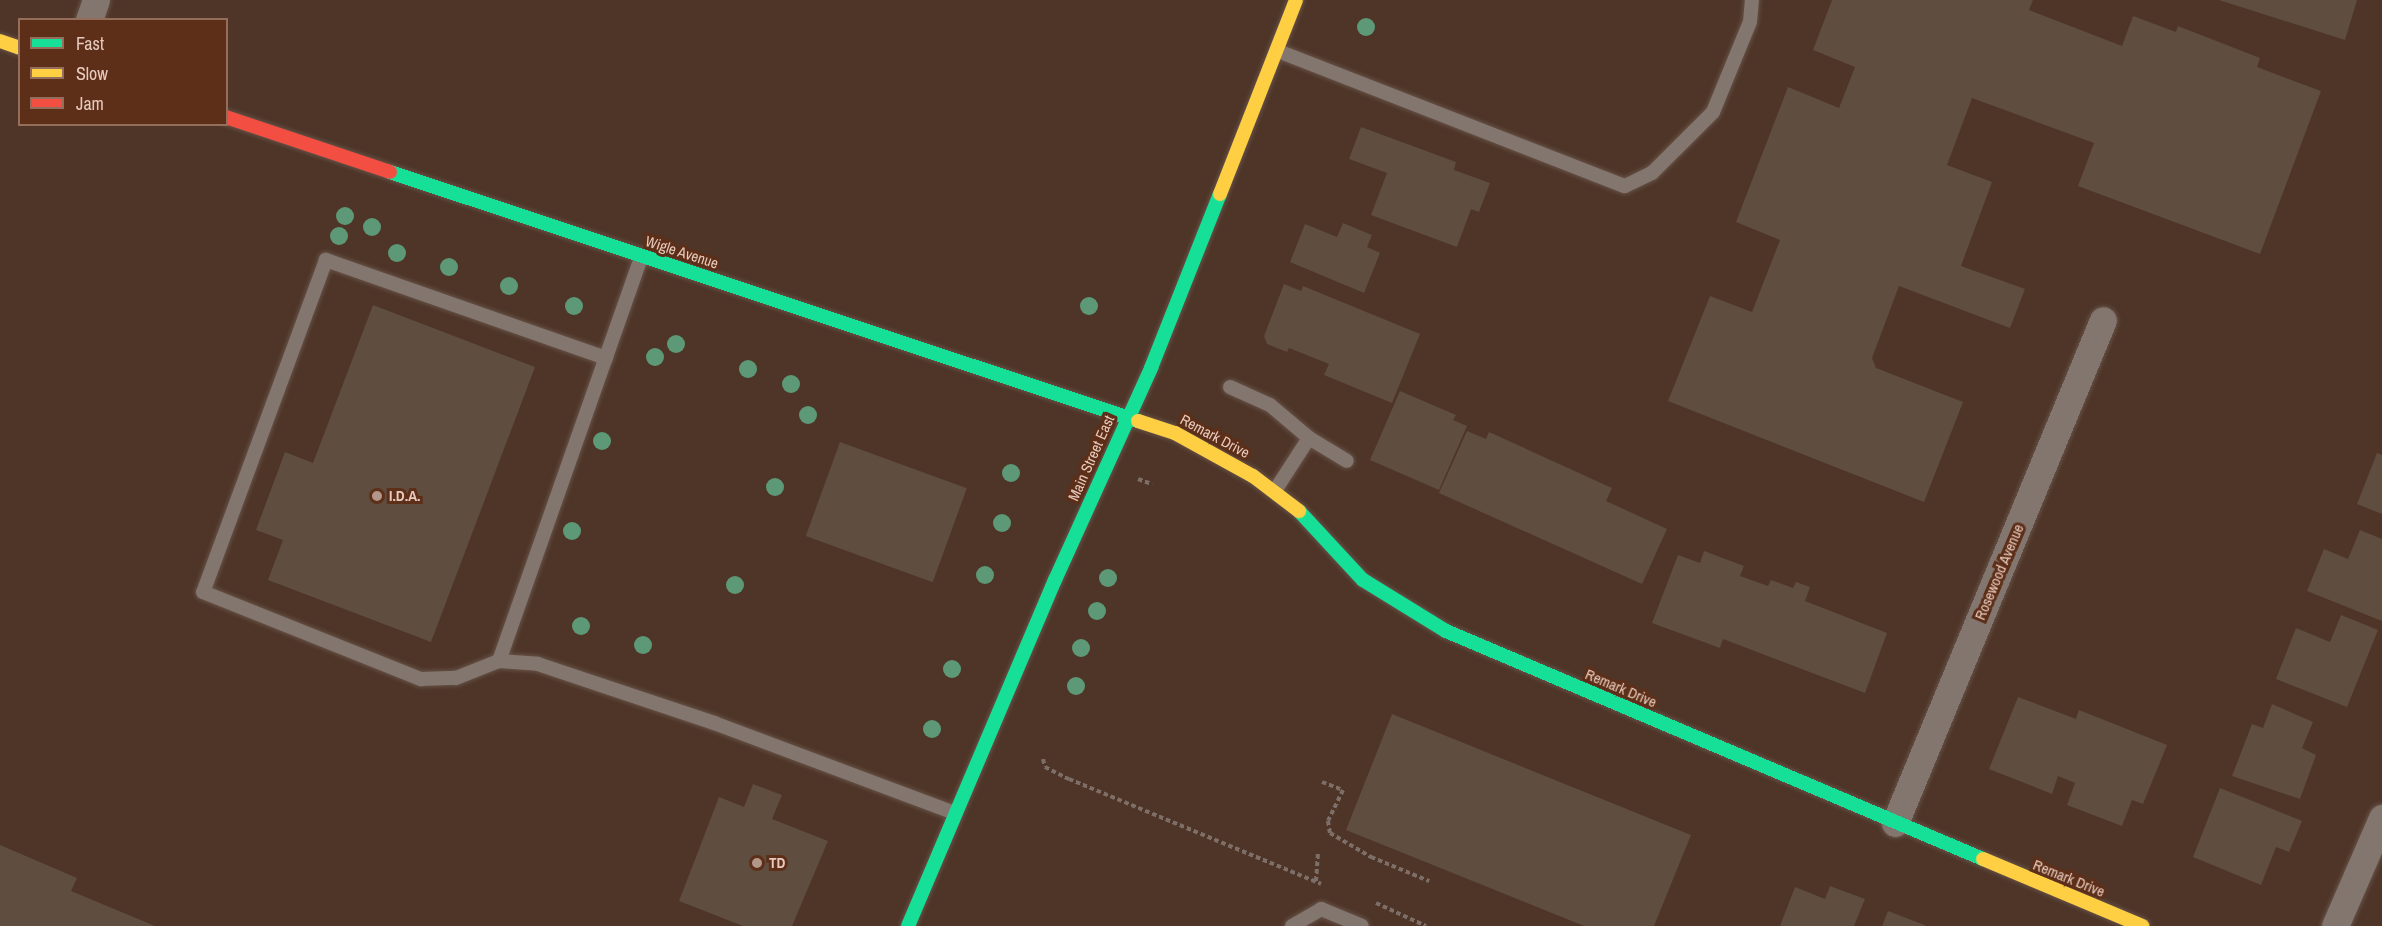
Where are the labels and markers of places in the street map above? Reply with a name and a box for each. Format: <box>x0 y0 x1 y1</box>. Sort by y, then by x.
place label: I.D.A. <box>389 487 420 505</box>
marker: I.D.A. <box>370 489 384 503</box>
place label: TD <box>769 854 785 872</box>
marker: TD <box>750 856 764 870</box>

